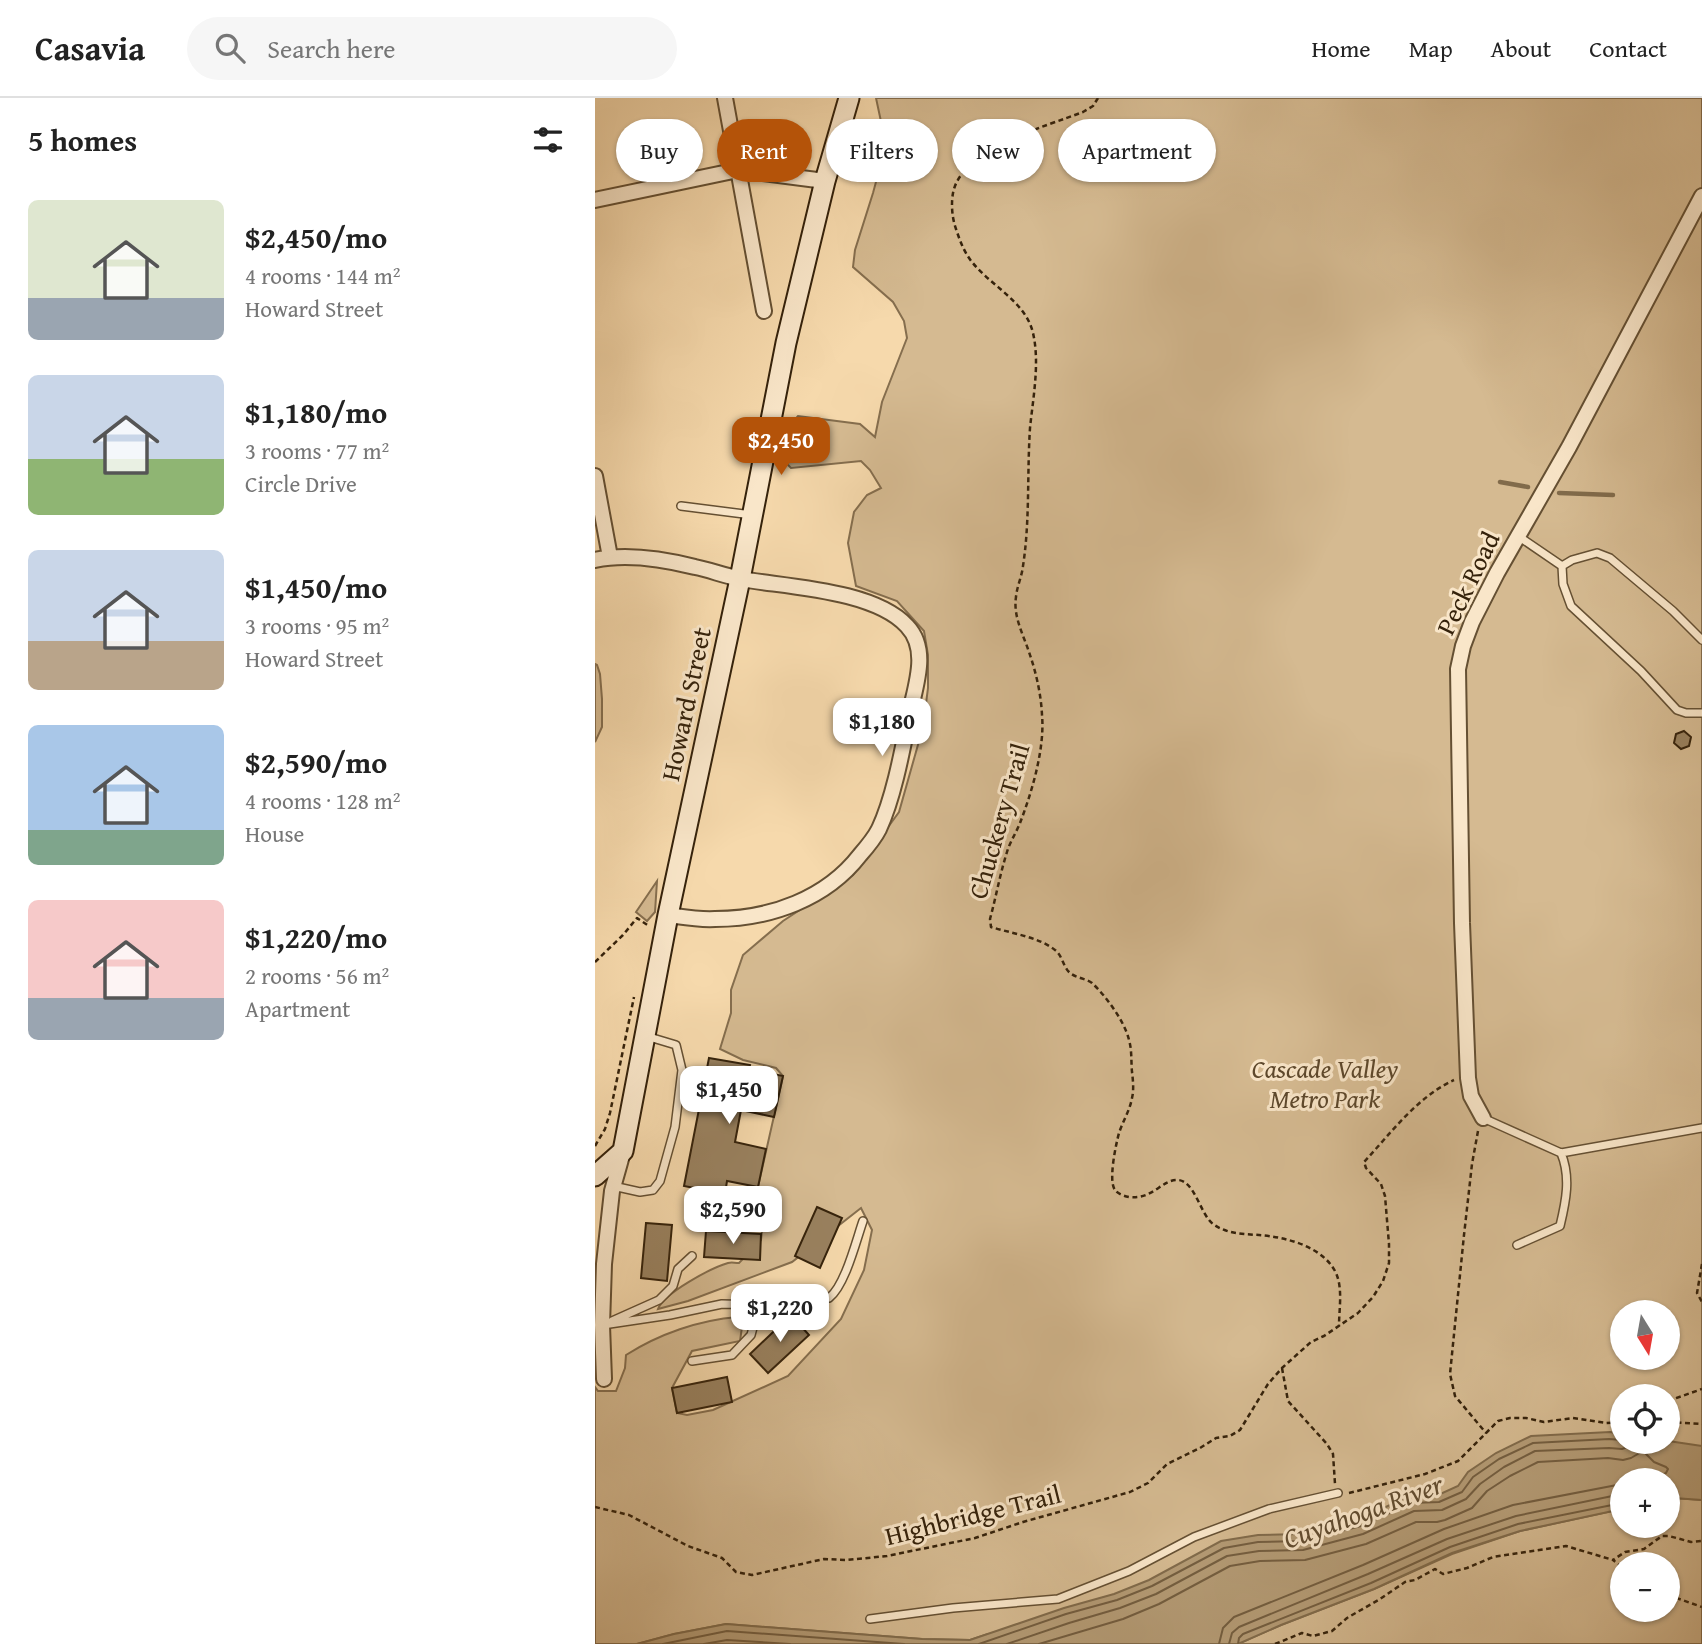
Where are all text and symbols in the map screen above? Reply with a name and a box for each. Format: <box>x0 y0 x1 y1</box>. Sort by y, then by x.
search box <box>187 17 677 80</box>
text: Casavia <box>35 24 145 72</box>
icon: search <box>211 29 249 67</box>
text: Search here <box>267 29 396 68</box>
text: Home <box>1312 31 1371 66</box>
text: Map <box>1409 31 1453 66</box>
text: About <box>1491 31 1551 66</box>
text: Contact <box>1589 31 1667 66</box>
text: 5 homes <box>28 118 137 162</box>
chip: Buy <box>616 119 703 182</box>
chip: Rent <box>717 119 812 182</box>
chip: Filters <box>826 119 938 182</box>
chip: New <box>952 119 1044 182</box>
chip: Apartment <box>1058 119 1216 182</box>
icon: filters <box>529 121 567 159</box>
text: $2,450/mo <box>245 215 387 259</box>
icon: home <box>84 228 168 312</box>
text: 4 rooms · 144 m² <box>245 259 400 292</box>
text: Howard Street <box>245 292 383 325</box>
text: $1,180/mo <box>245 390 387 434</box>
icon: home <box>84 403 168 487</box>
pin: $2,450 <box>724 418 838 477</box>
text: $2,450 <box>748 423 814 456</box>
text: 3 rooms · 77 m² <box>245 434 389 467</box>
text: Circle Drive <box>245 467 357 500</box>
street label: Peck Road <box>1426 524 1509 641</box>
text: $1,450/mo <box>245 565 387 609</box>
icon: home <box>84 578 168 662</box>
text: 3 rooms · 95 m² <box>245 609 389 642</box>
street label: Howard Street <box>650 623 721 784</box>
text: Howard Street <box>245 642 383 675</box>
pin: $1,180 <box>825 698 939 758</box>
text: $1,180 <box>849 704 915 737</box>
street label: Chuckery Trail <box>958 739 1039 903</box>
text: $2,590/mo <box>245 740 387 784</box>
icon: home <box>84 753 168 837</box>
text: 4 rooms · 128 m² <box>245 784 400 817</box>
text: House <box>245 817 304 850</box>
text: $1,220/mo <box>245 915 387 959</box>
icon: home <box>84 928 168 1012</box>
text: 2 rooms · 56 m² <box>245 959 389 992</box>
text: Apartment <box>245 992 350 1025</box>
park label: Cascade Valley Metro Park <box>1252 1049 1398 1118</box>
pin: $1,450 <box>672 1066 786 1126</box>
text: $1,450 <box>696 1072 762 1105</box>
pin: $2,590 <box>676 1186 790 1246</box>
text: $2,590 <box>700 1192 766 1225</box>
pin: $1,220 <box>723 1284 837 1344</box>
text: $1,220 <box>747 1290 813 1323</box>
north arrow <box>1610 1300 1680 1370</box>
map controls <box>1610 1300 1680 1622</box>
button: locate <box>1610 1384 1680 1454</box>
water label: Cuyahoga River <box>1277 1462 1450 1558</box>
button: + <box>1610 1468 1680 1538</box>
street label: Highbridge Trail <box>881 1474 1065 1555</box>
button: − <box>1610 1552 1680 1622</box>

